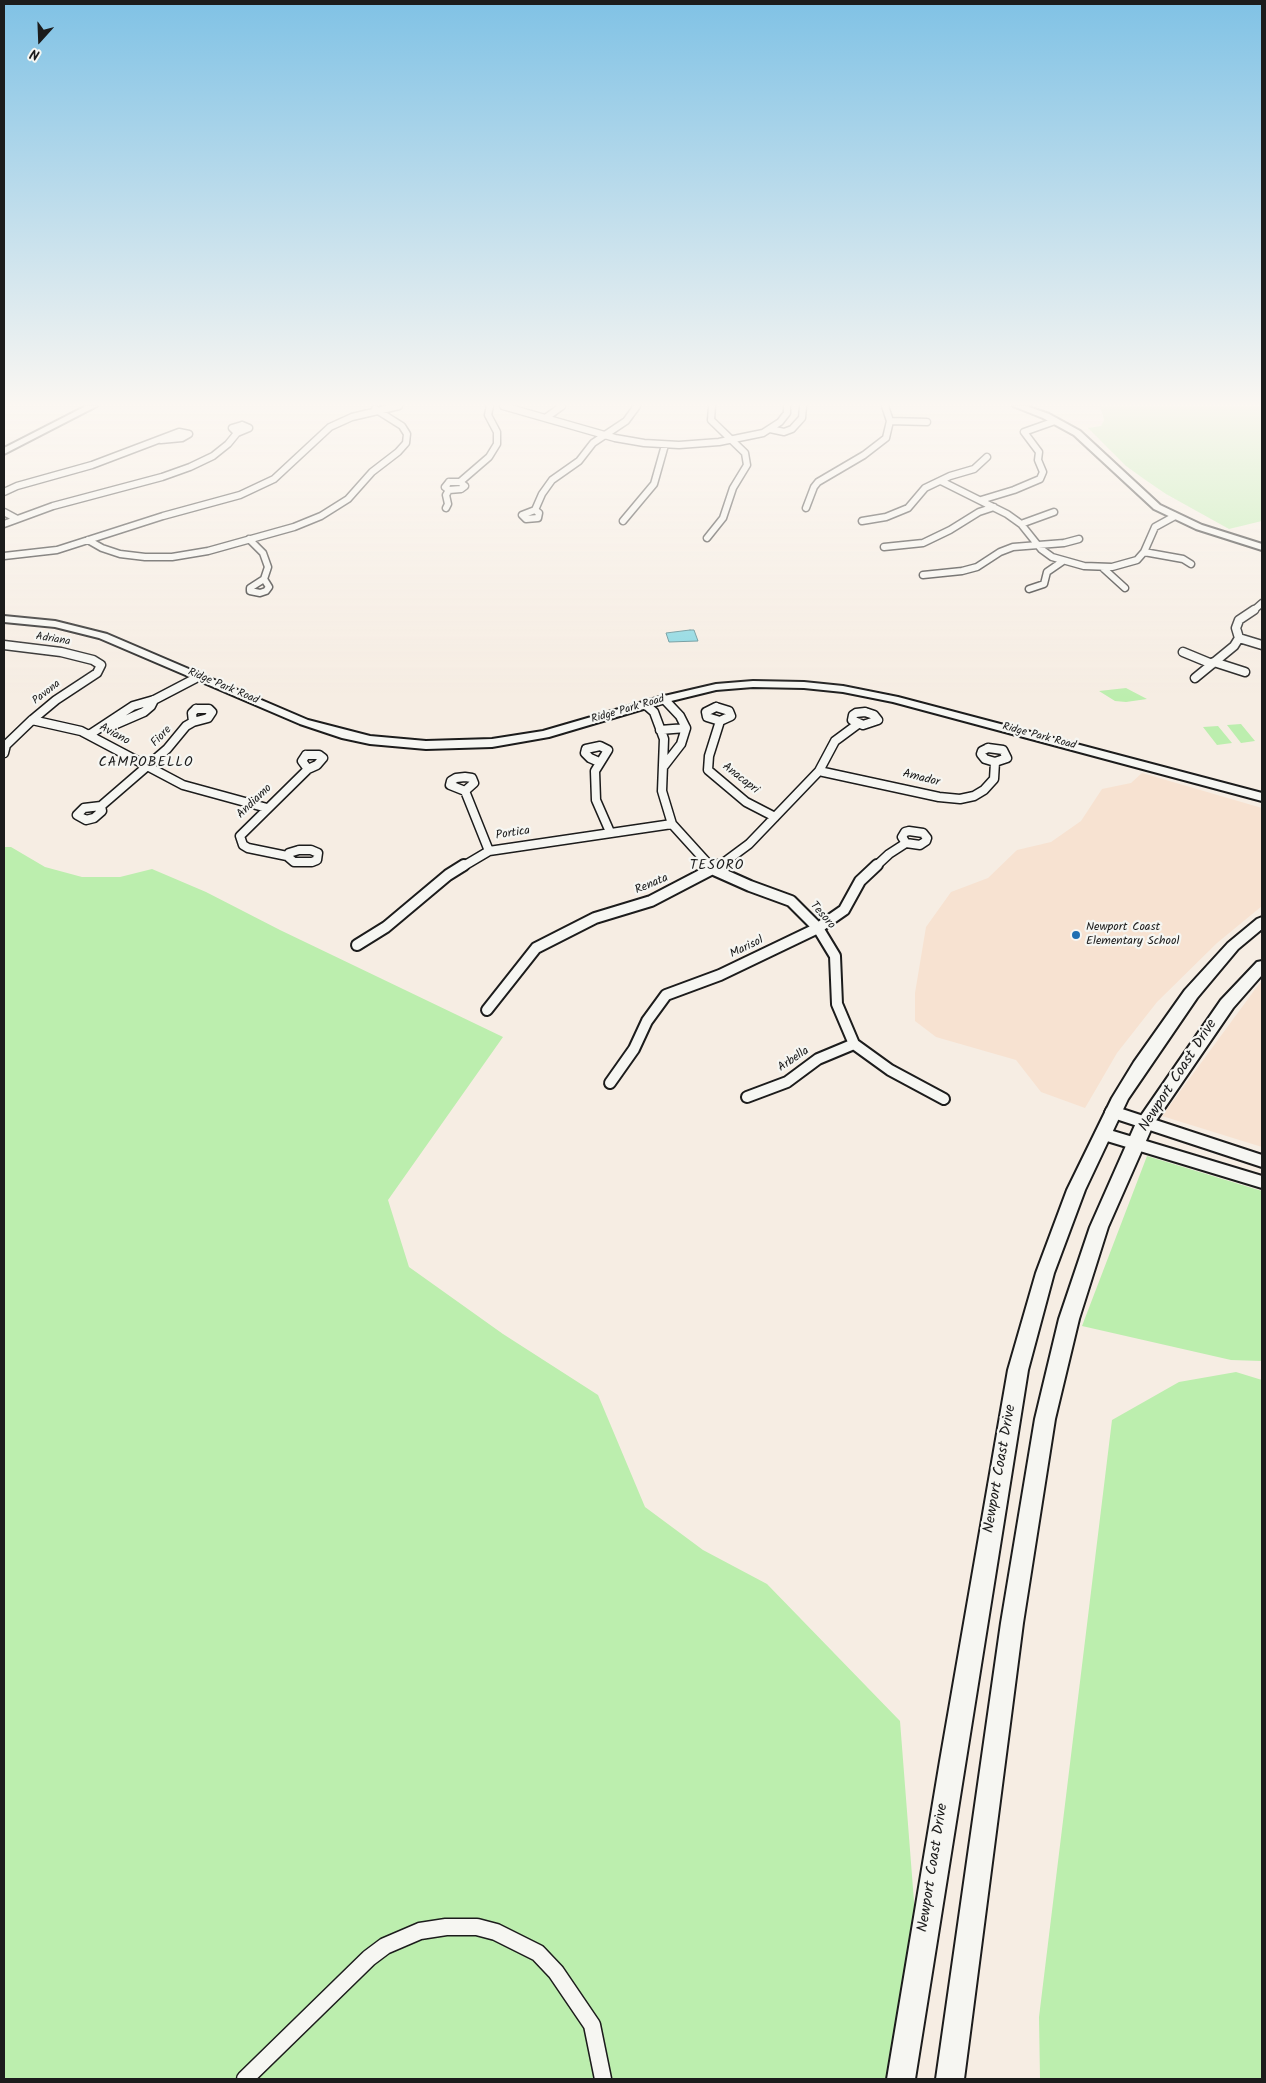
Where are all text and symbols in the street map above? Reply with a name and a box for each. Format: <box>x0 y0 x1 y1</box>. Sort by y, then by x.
north arrow <box>15 15 65 65</box>
text: N <box>27 42 43 66</box>
street label: Adriana <box>35 631 71 649</box>
street label: Ridge Park Road <box>186 666 260 708</box>
street label: Pavona <box>30 678 64 708</box>
street label: Ridge Park Road <box>590 693 666 727</box>
street label: Aviano <box>96 721 132 749</box>
street label: Ridge Park Road <box>1001 721 1077 753</box>
street label: Fiore <box>149 723 175 751</box>
district label: CAMPOBELLO <box>97 756 195 772</box>
street label: Anacapri <box>719 760 761 798</box>
street label: Amador <box>901 767 941 791</box>
street label: Andiamo <box>234 782 276 822</box>
street label: Portica <box>495 824 531 844</box>
district label: TESORO <box>689 859 745 875</box>
street label: Renata <box>633 872 671 898</box>
street label: Tesoro <box>806 899 838 933</box>
place label: Newport Coast Elementary School <box>1086 921 1179 949</box>
marker: Newport Coast Elementary School <box>1070 929 1082 941</box>
street label: Marisol <box>728 934 766 962</box>
street label: Newport Coast Drive <box>1136 1017 1222 1135</box>
street label: Arbella <box>776 1044 812 1076</box>
street label: Newport Coast Drive <box>981 1403 1021 1535</box>
street label: Newport Coast Drive <box>915 1802 953 1934</box>

